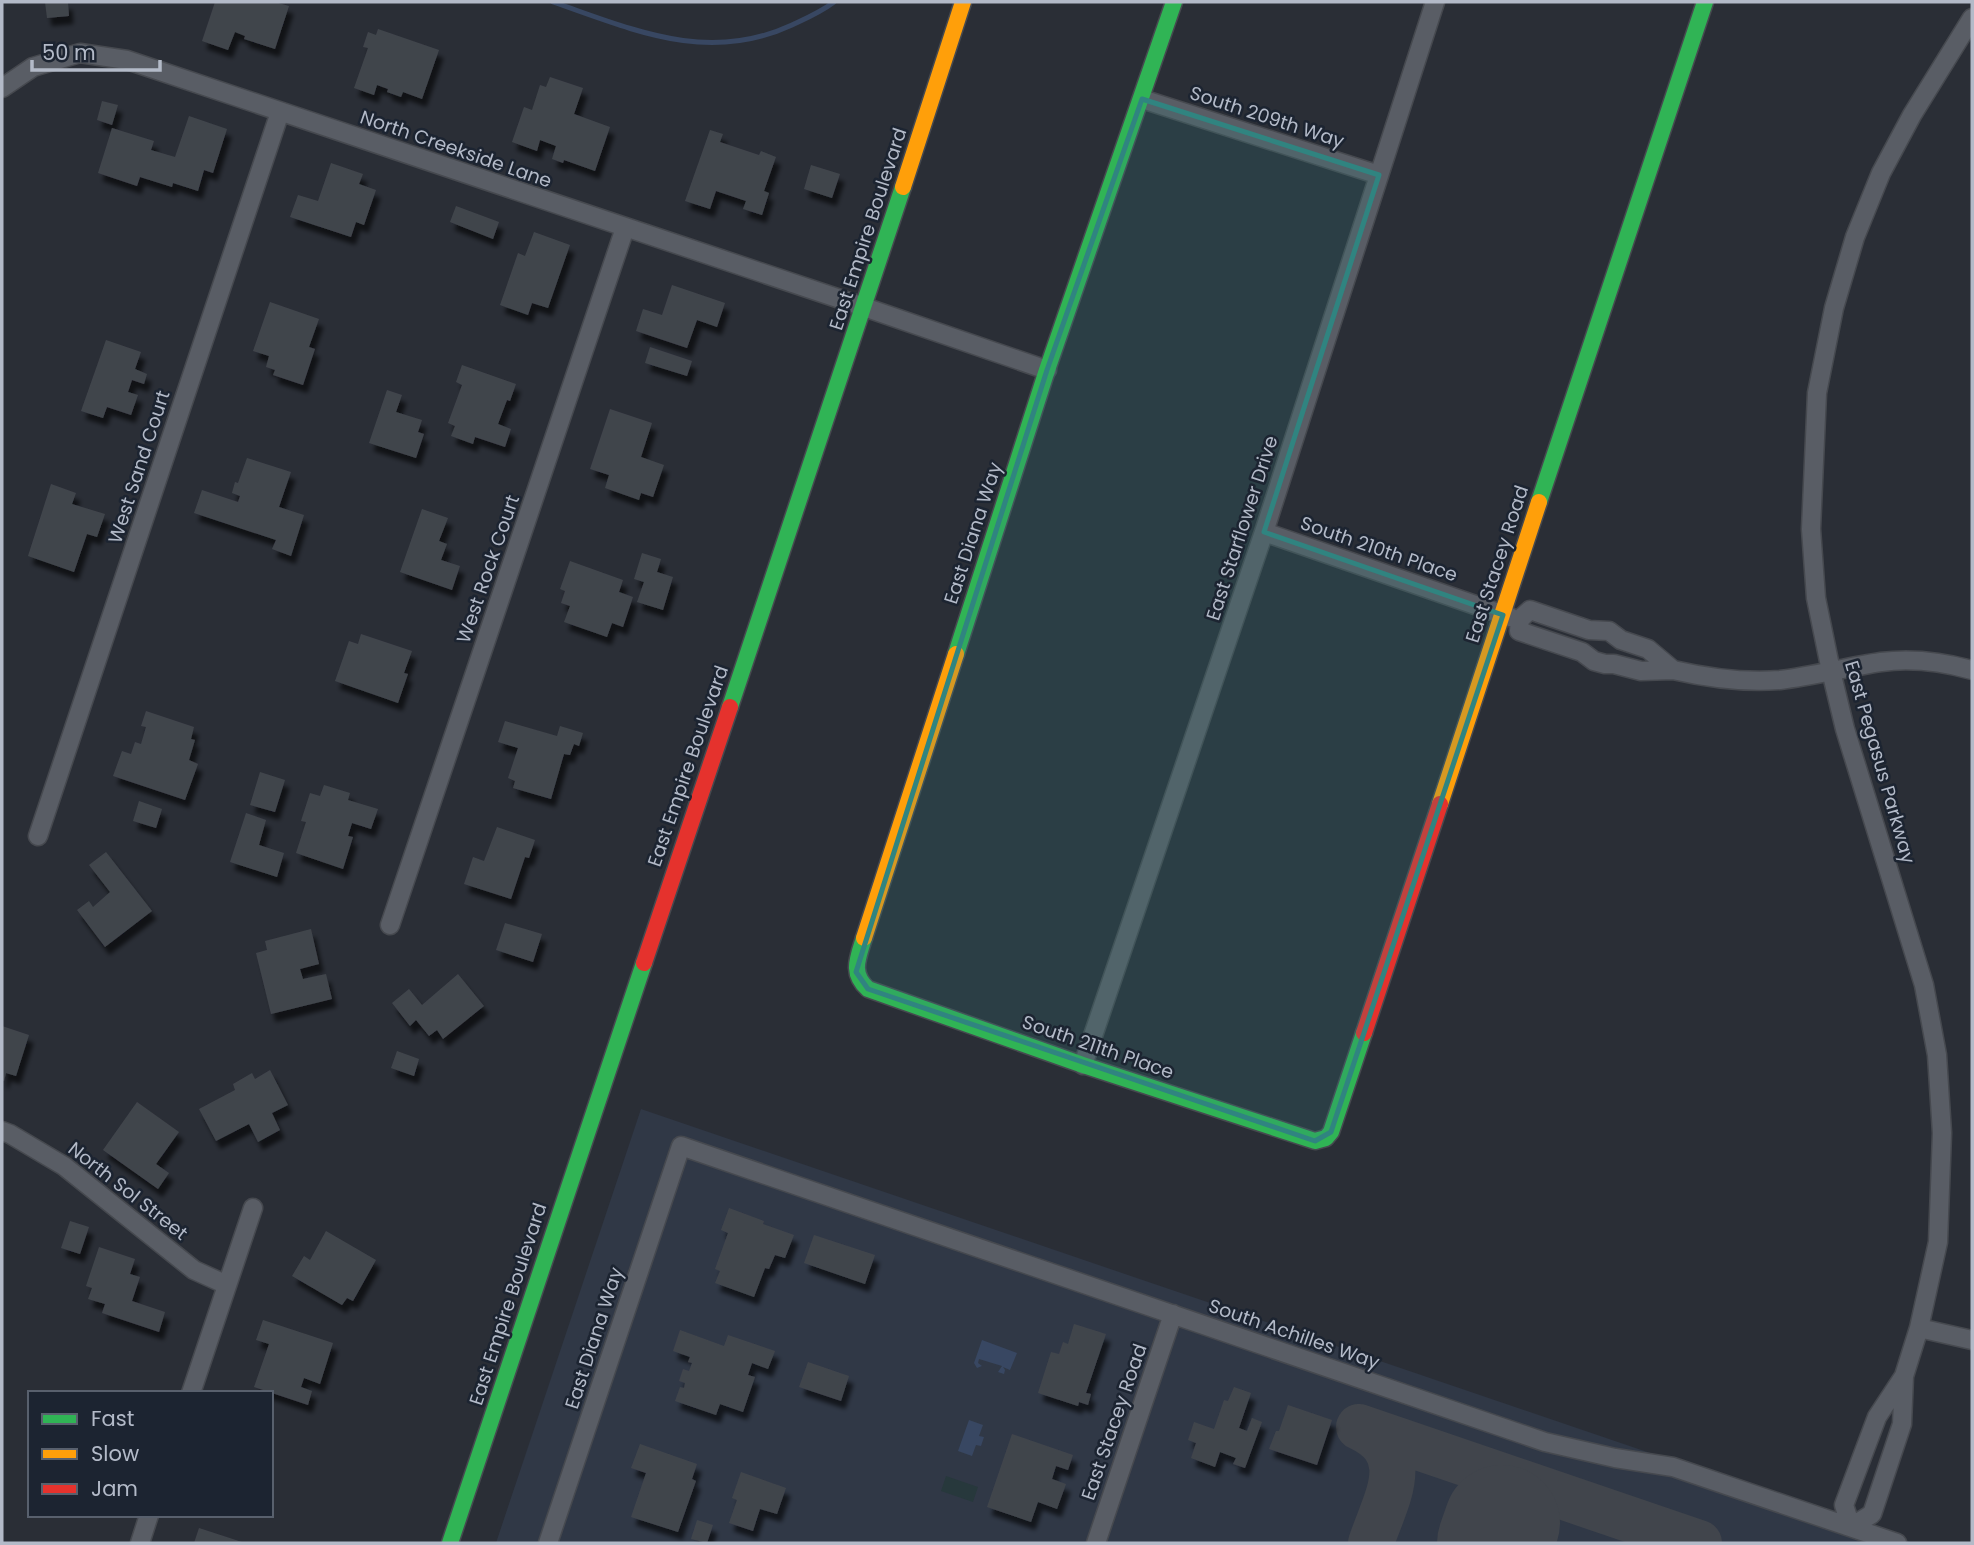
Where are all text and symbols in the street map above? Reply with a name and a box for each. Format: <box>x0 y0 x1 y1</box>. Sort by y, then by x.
scale bar <box>32 28 159 72</box>
text: 50 m <box>42 38 96 67</box>
street label: South 209th Way <box>1186 79 1348 155</box>
street label: North Creekside Lane <box>357 103 555 195</box>
street label: East Empire Boulevard <box>823 124 913 334</box>
street label: West Sand Court <box>102 387 176 547</box>
street label: East Starflower Drive <box>1199 432 1285 624</box>
street label: East Diana Way <box>937 458 1009 607</box>
street label: East Stacey Road <box>1459 482 1535 646</box>
street label: West Rock Court <box>450 491 526 647</box>
street label: South 210th Place <box>1297 509 1461 589</box>
street label: East Pegasus Parkway <box>1838 657 1922 867</box>
street label: East Empire Boulevard <box>641 662 735 870</box>
street label: South 211th Place <box>1019 1008 1177 1086</box>
street label: North Sol Street <box>62 1136 194 1246</box>
street label: East Empire Boulevard <box>463 1199 553 1409</box>
street label: East Diana Way <box>558 1263 630 1412</box>
street label: South Achilles Way <box>1205 1292 1383 1376</box>
street label: East Stacey Road <box>1075 1340 1153 1504</box>
legend <box>28 1391 273 1517</box>
text: Fast <box>91 1404 134 1433</box>
text: Slow <box>91 1439 139 1468</box>
text: Jam <box>91 1474 138 1503</box>

